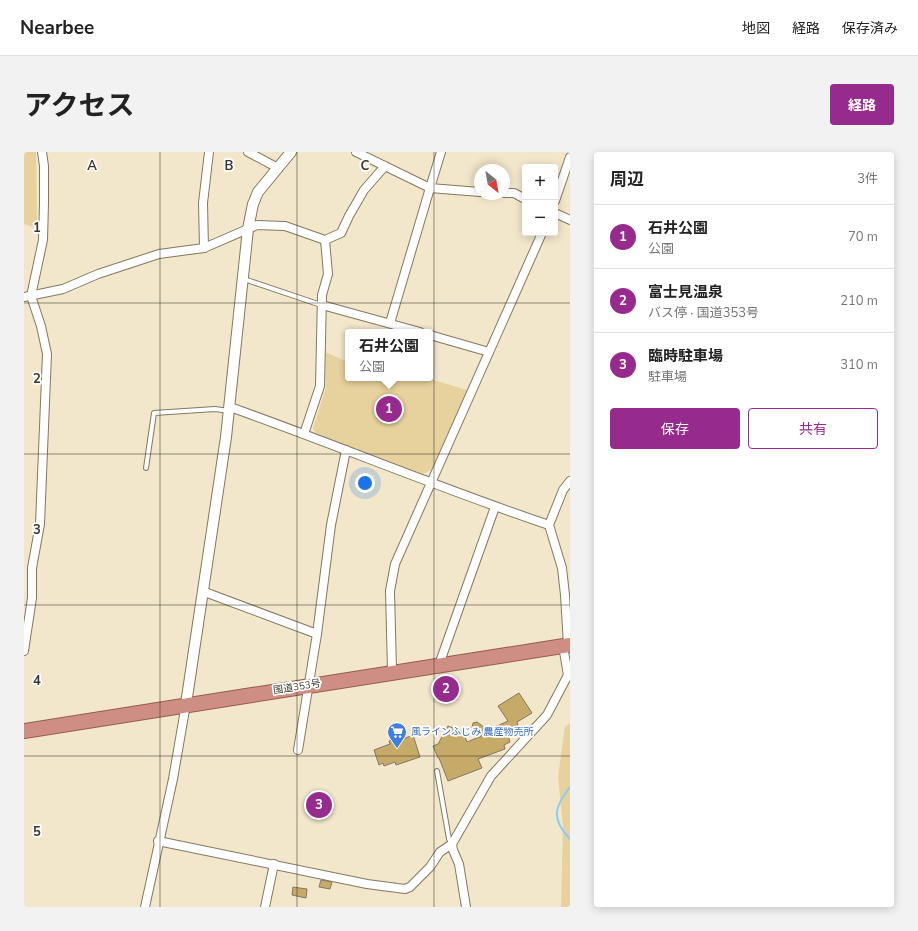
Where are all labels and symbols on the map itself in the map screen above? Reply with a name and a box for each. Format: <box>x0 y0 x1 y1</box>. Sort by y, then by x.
text: A <box>87 157 97 175</box>
text: B <box>225 157 234 175</box>
text: C <box>361 157 370 175</box>
north arrow <box>474 164 510 200</box>
text: 1 <box>33 219 41 237</box>
text: 2 <box>33 370 41 388</box>
pin: 1 <box>376 394 402 424</box>
your location <box>355 473 375 493</box>
text: 3 <box>33 521 41 539</box>
text: 4 <box>33 672 41 690</box>
pin: 2 <box>433 674 459 704</box>
street label: 国道353号 <box>272 676 322 698</box>
supermarket icon: 風ラインふじみ 農産物売所 <box>386 721 408 749</box>
place label: 風ラインふじみ 農産物売所 <box>411 725 534 739</box>
pin: 3 <box>306 790 332 820</box>
text: 5 <box>33 823 41 841</box>

